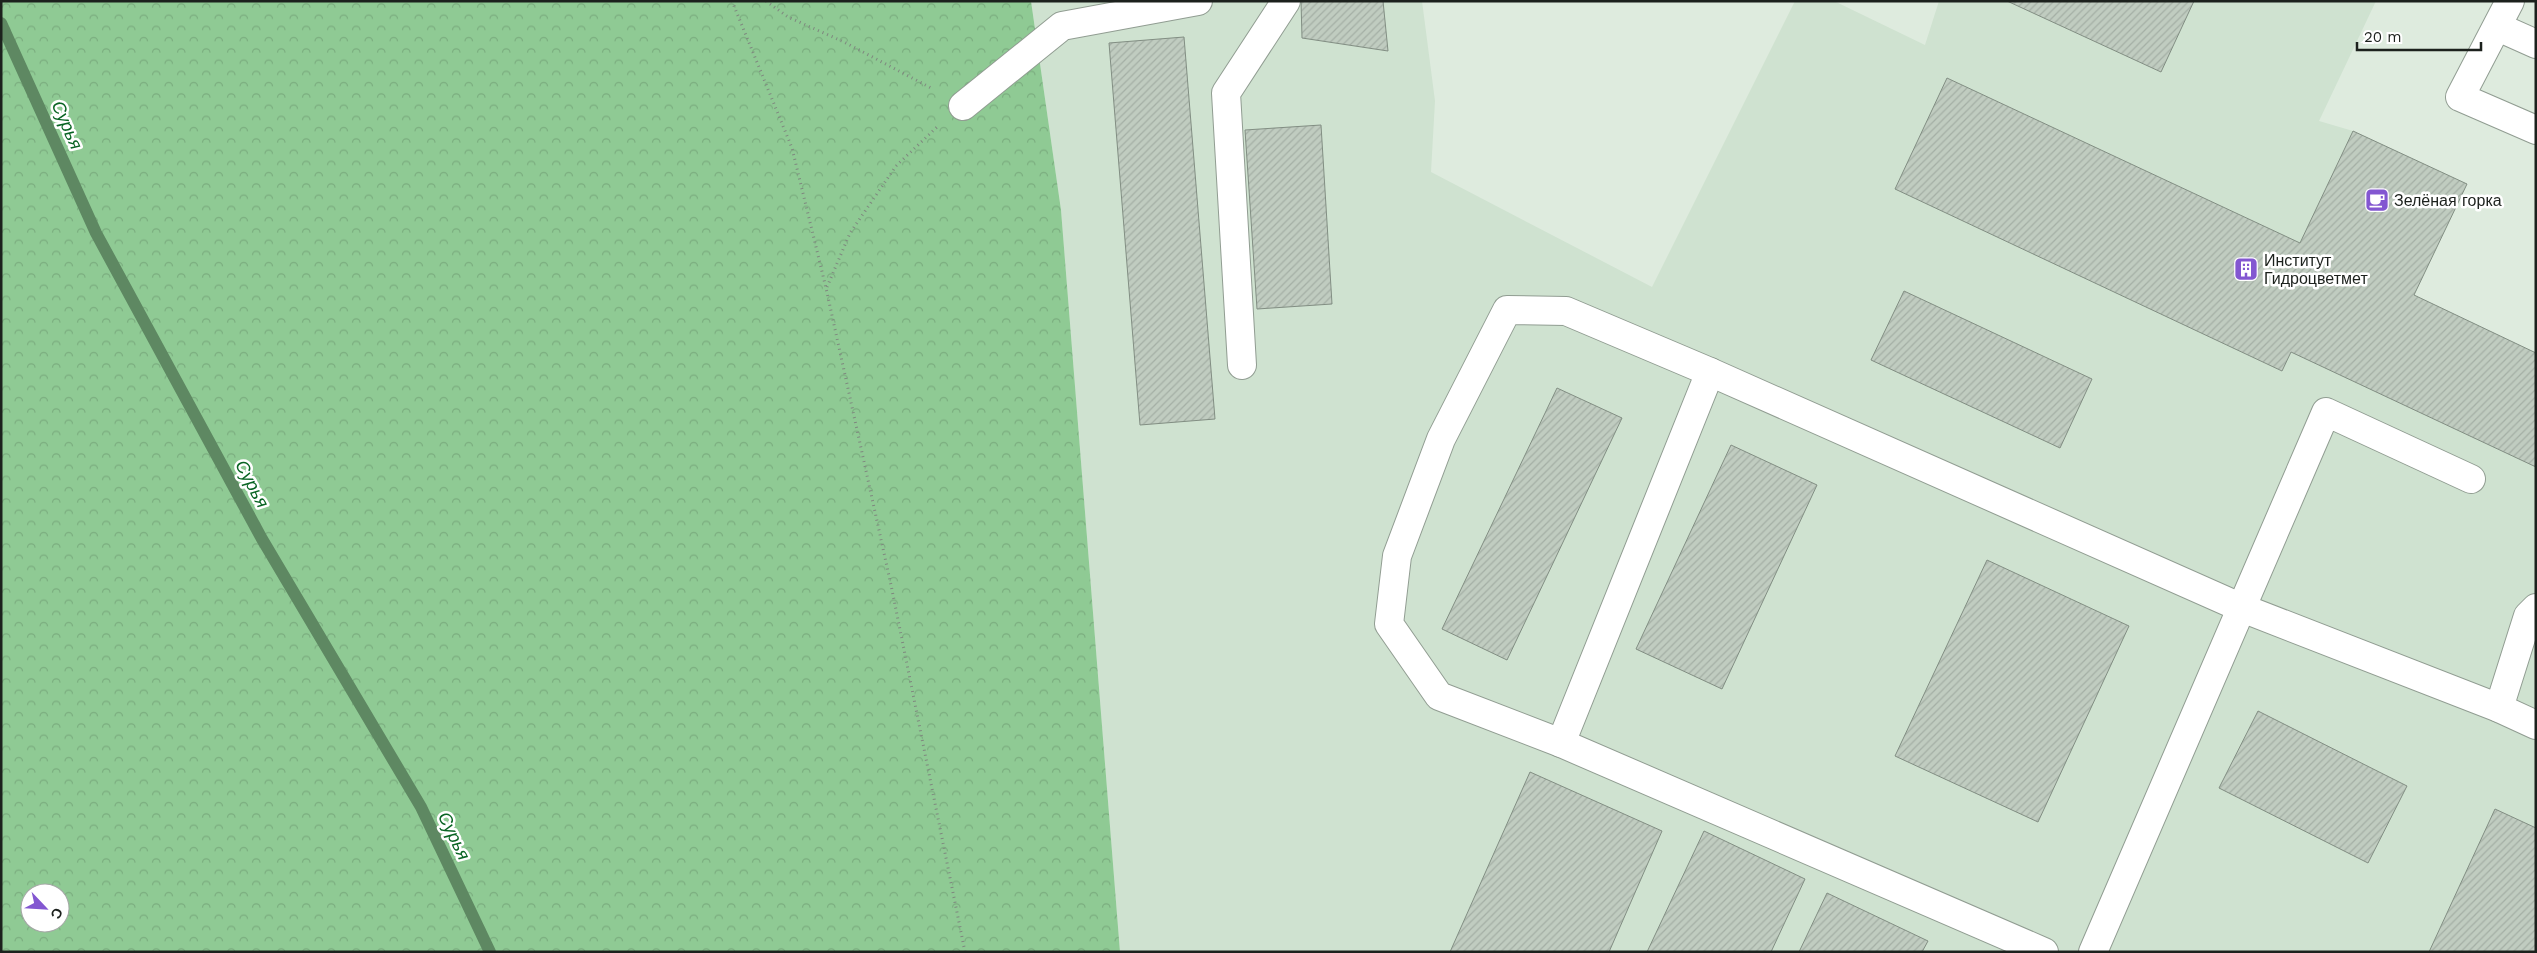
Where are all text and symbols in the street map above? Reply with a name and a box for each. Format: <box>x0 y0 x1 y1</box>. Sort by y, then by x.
scale bar <box>2357 20 2481 52</box>
text: 20 m <box>2364 28 2402 46</box>
water label: Сурья <box>48 97 88 153</box>
cafe icon: Зелёная горка <box>2364 187 2390 213</box>
place label: Зелёная горка <box>2394 191 2502 210</box>
place label: Институт Гидроцветмет <box>2264 251 2368 288</box>
building icon: Институт Гидроцветмет <box>2233 256 2259 282</box>
water label: Сурья <box>231 456 274 511</box>
water label: Сурья <box>434 808 475 864</box>
north arrow <box>20 883 70 933</box>
text: С <box>47 906 66 921</box>

